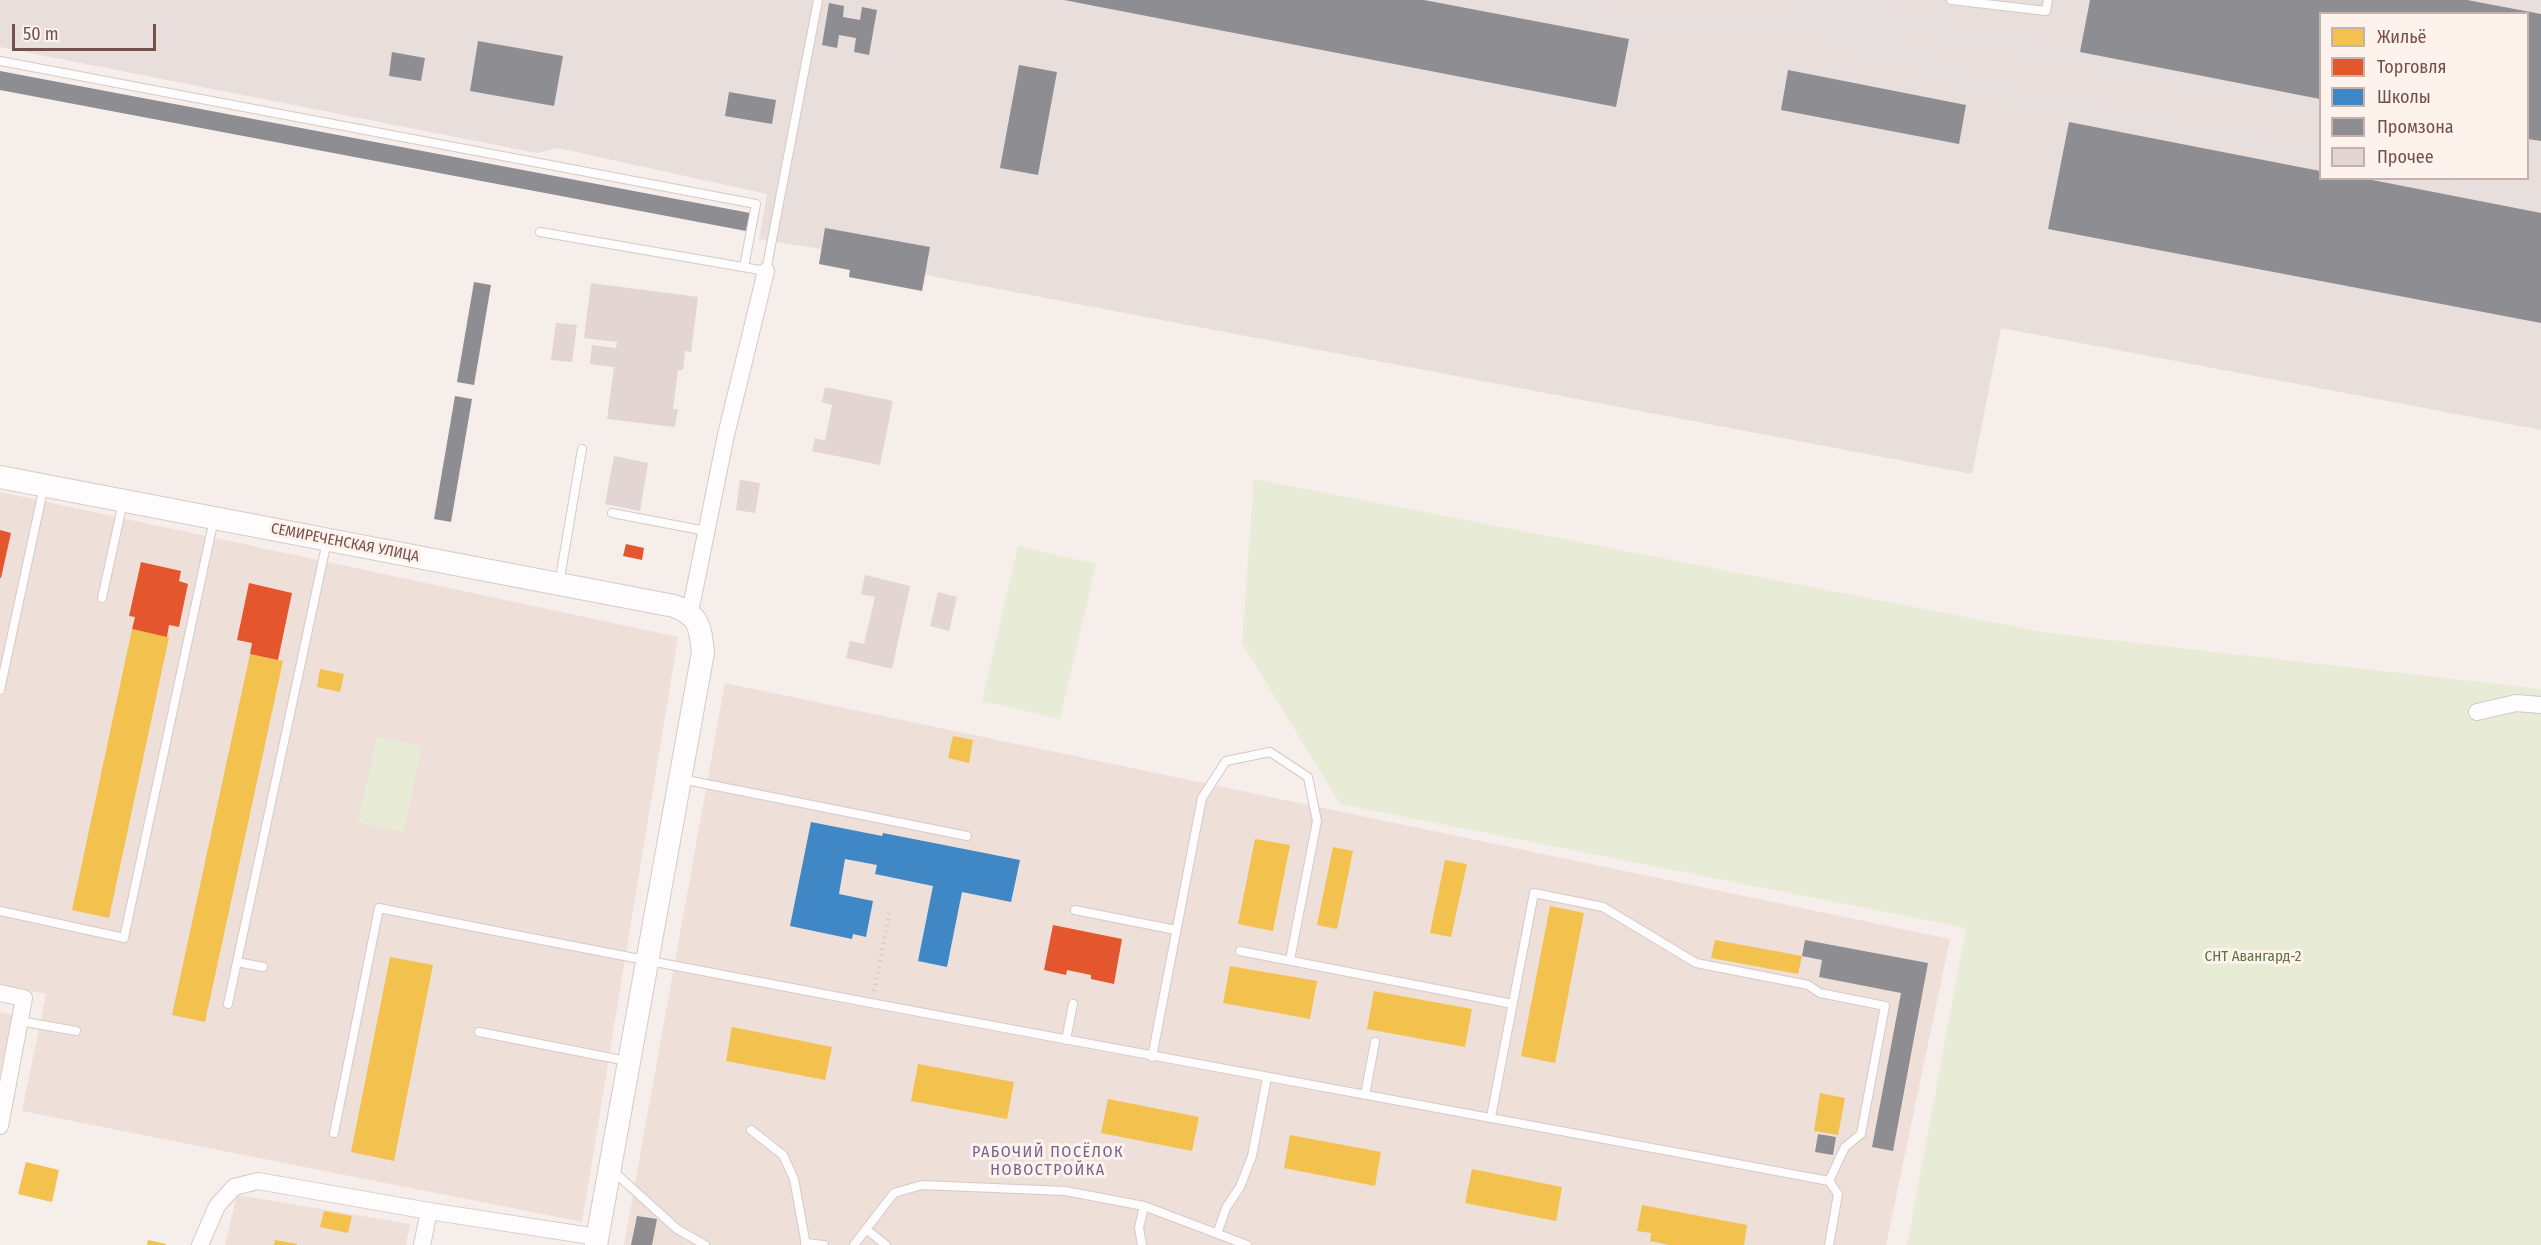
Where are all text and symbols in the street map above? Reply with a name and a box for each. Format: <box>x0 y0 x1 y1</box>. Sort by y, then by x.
scale bar <box>15 12 159 50</box>
legend <box>2319 12 2529 180</box>
text: 50 m <box>23 23 59 45</box>
text: Жильё <box>2377 26 2427 48</box>
text: Торговля <box>2377 56 2446 78</box>
text: Школы <box>2377 86 2431 108</box>
text: Промзона <box>2377 116 2454 138</box>
text: Прочее <box>2377 146 2434 168</box>
street label: СЕМИРЕЧЕНСКАЯ УЛИЦА <box>269 520 421 566</box>
park label: СНТ Авангард-2 <box>2205 948 2301 966</box>
district label: РАБОЧИЙ ПОСЁЛОК НОВОСТРОЙКА <box>972 1143 1124 1181</box>

